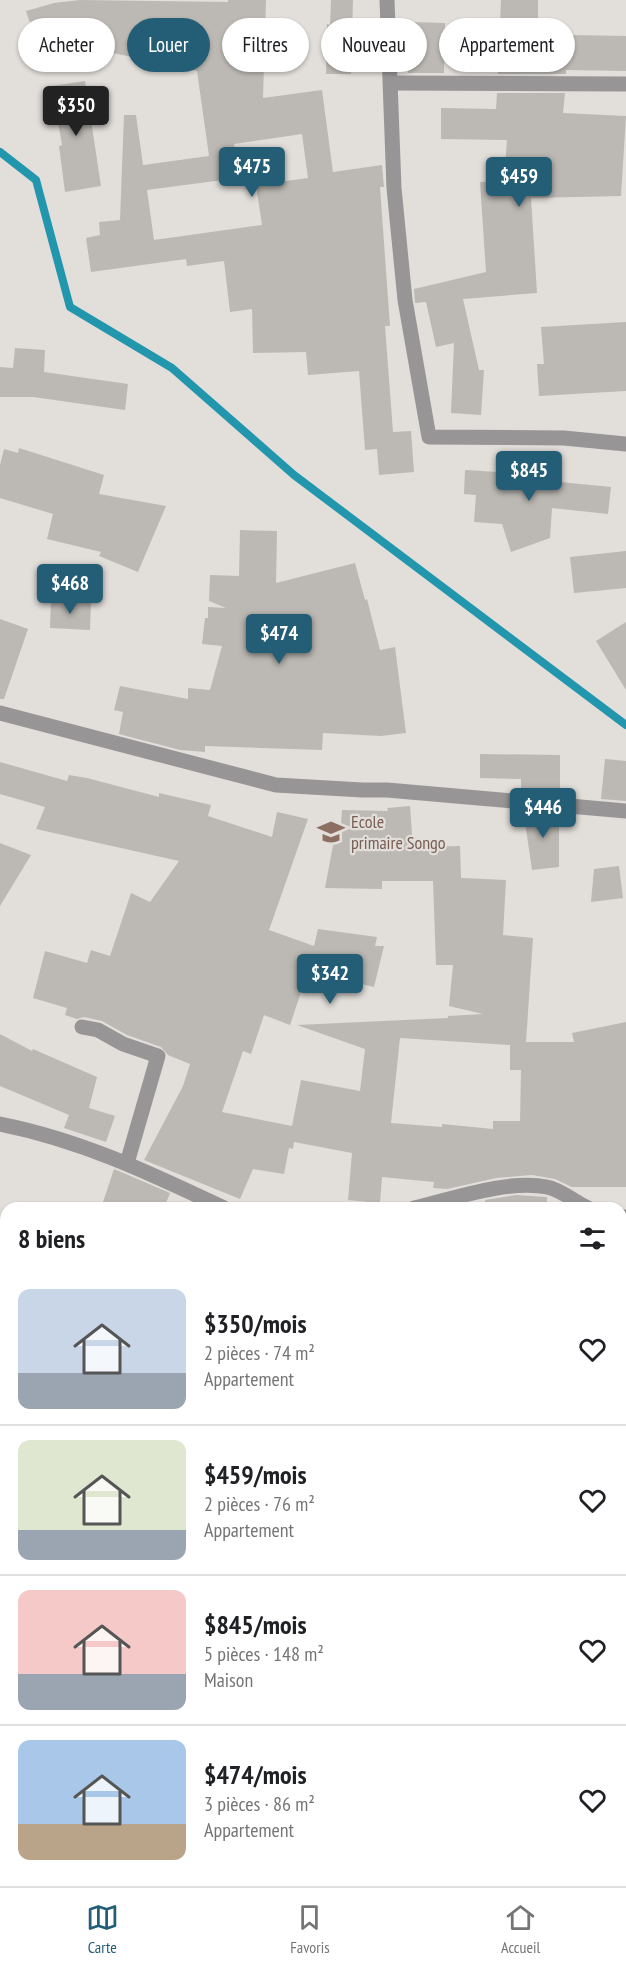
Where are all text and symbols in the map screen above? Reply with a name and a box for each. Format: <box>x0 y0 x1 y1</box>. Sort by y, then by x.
chip: Acheter <box>18 18 115 72</box>
chip: Louer <box>127 18 210 72</box>
chip: Filtres <box>222 18 309 72</box>
chip: Nouveau <box>321 18 427 72</box>
chip: Appartement <box>439 18 575 72</box>
pin: $350 <box>40 86 112 137</box>
text: $350 <box>57 92 95 118</box>
pin: $475 <box>216 147 288 198</box>
text: $475 <box>233 153 271 179</box>
pin: $459 <box>483 157 555 208</box>
text: $459 <box>500 163 538 189</box>
pin: $845 <box>493 451 565 502</box>
text: $845 <box>510 457 548 483</box>
pin: $468 <box>34 564 106 615</box>
text: $468 <box>51 570 89 596</box>
pin: $474 <box>243 614 315 665</box>
text: $474 <box>260 620 298 646</box>
pin: $446 <box>507 788 579 839</box>
text: $446 <box>524 794 562 820</box>
place label: Ecole primaire Songo <box>351 810 446 854</box>
school or university icon: Ecole primaire Songo <box>316 817 346 847</box>
pin: $342 <box>294 954 366 1005</box>
text: $342 <box>311 960 349 986</box>
text: 8 biens <box>18 1222 85 1255</box>
icon: filters <box>576 1222 609 1255</box>
text: $350/mois <box>204 1307 307 1340</box>
icon: home <box>66 1313 138 1385</box>
icon: heart <box>576 1333 609 1366</box>
text: 2 pièces · 74 m² <box>204 1340 315 1366</box>
text: Appartement <box>204 1366 294 1392</box>
text: $459/mois <box>204 1458 307 1491</box>
icon: home <box>66 1464 138 1536</box>
icon: heart <box>576 1484 609 1517</box>
text: 2 pièces · 76 m² <box>204 1491 315 1517</box>
text: Appartement <box>204 1517 294 1543</box>
text: $845/mois <box>204 1608 307 1641</box>
icon: home <box>66 1614 138 1686</box>
icon: heart <box>576 1634 609 1667</box>
text: 5 pièces · 148 m² <box>204 1641 324 1667</box>
text: Maison <box>204 1667 253 1693</box>
text: $474/mois <box>204 1758 307 1791</box>
icon: home <box>66 1764 138 1836</box>
icon: heart <box>576 1784 609 1817</box>
text: 3 pièces · 86 m² <box>204 1791 315 1817</box>
text: Appartement <box>204 1817 294 1843</box>
tab: Carte <box>86 1901 119 1957</box>
tab: Favoris <box>290 1901 330 1957</box>
tab: Accueil <box>501 1901 540 1957</box>

